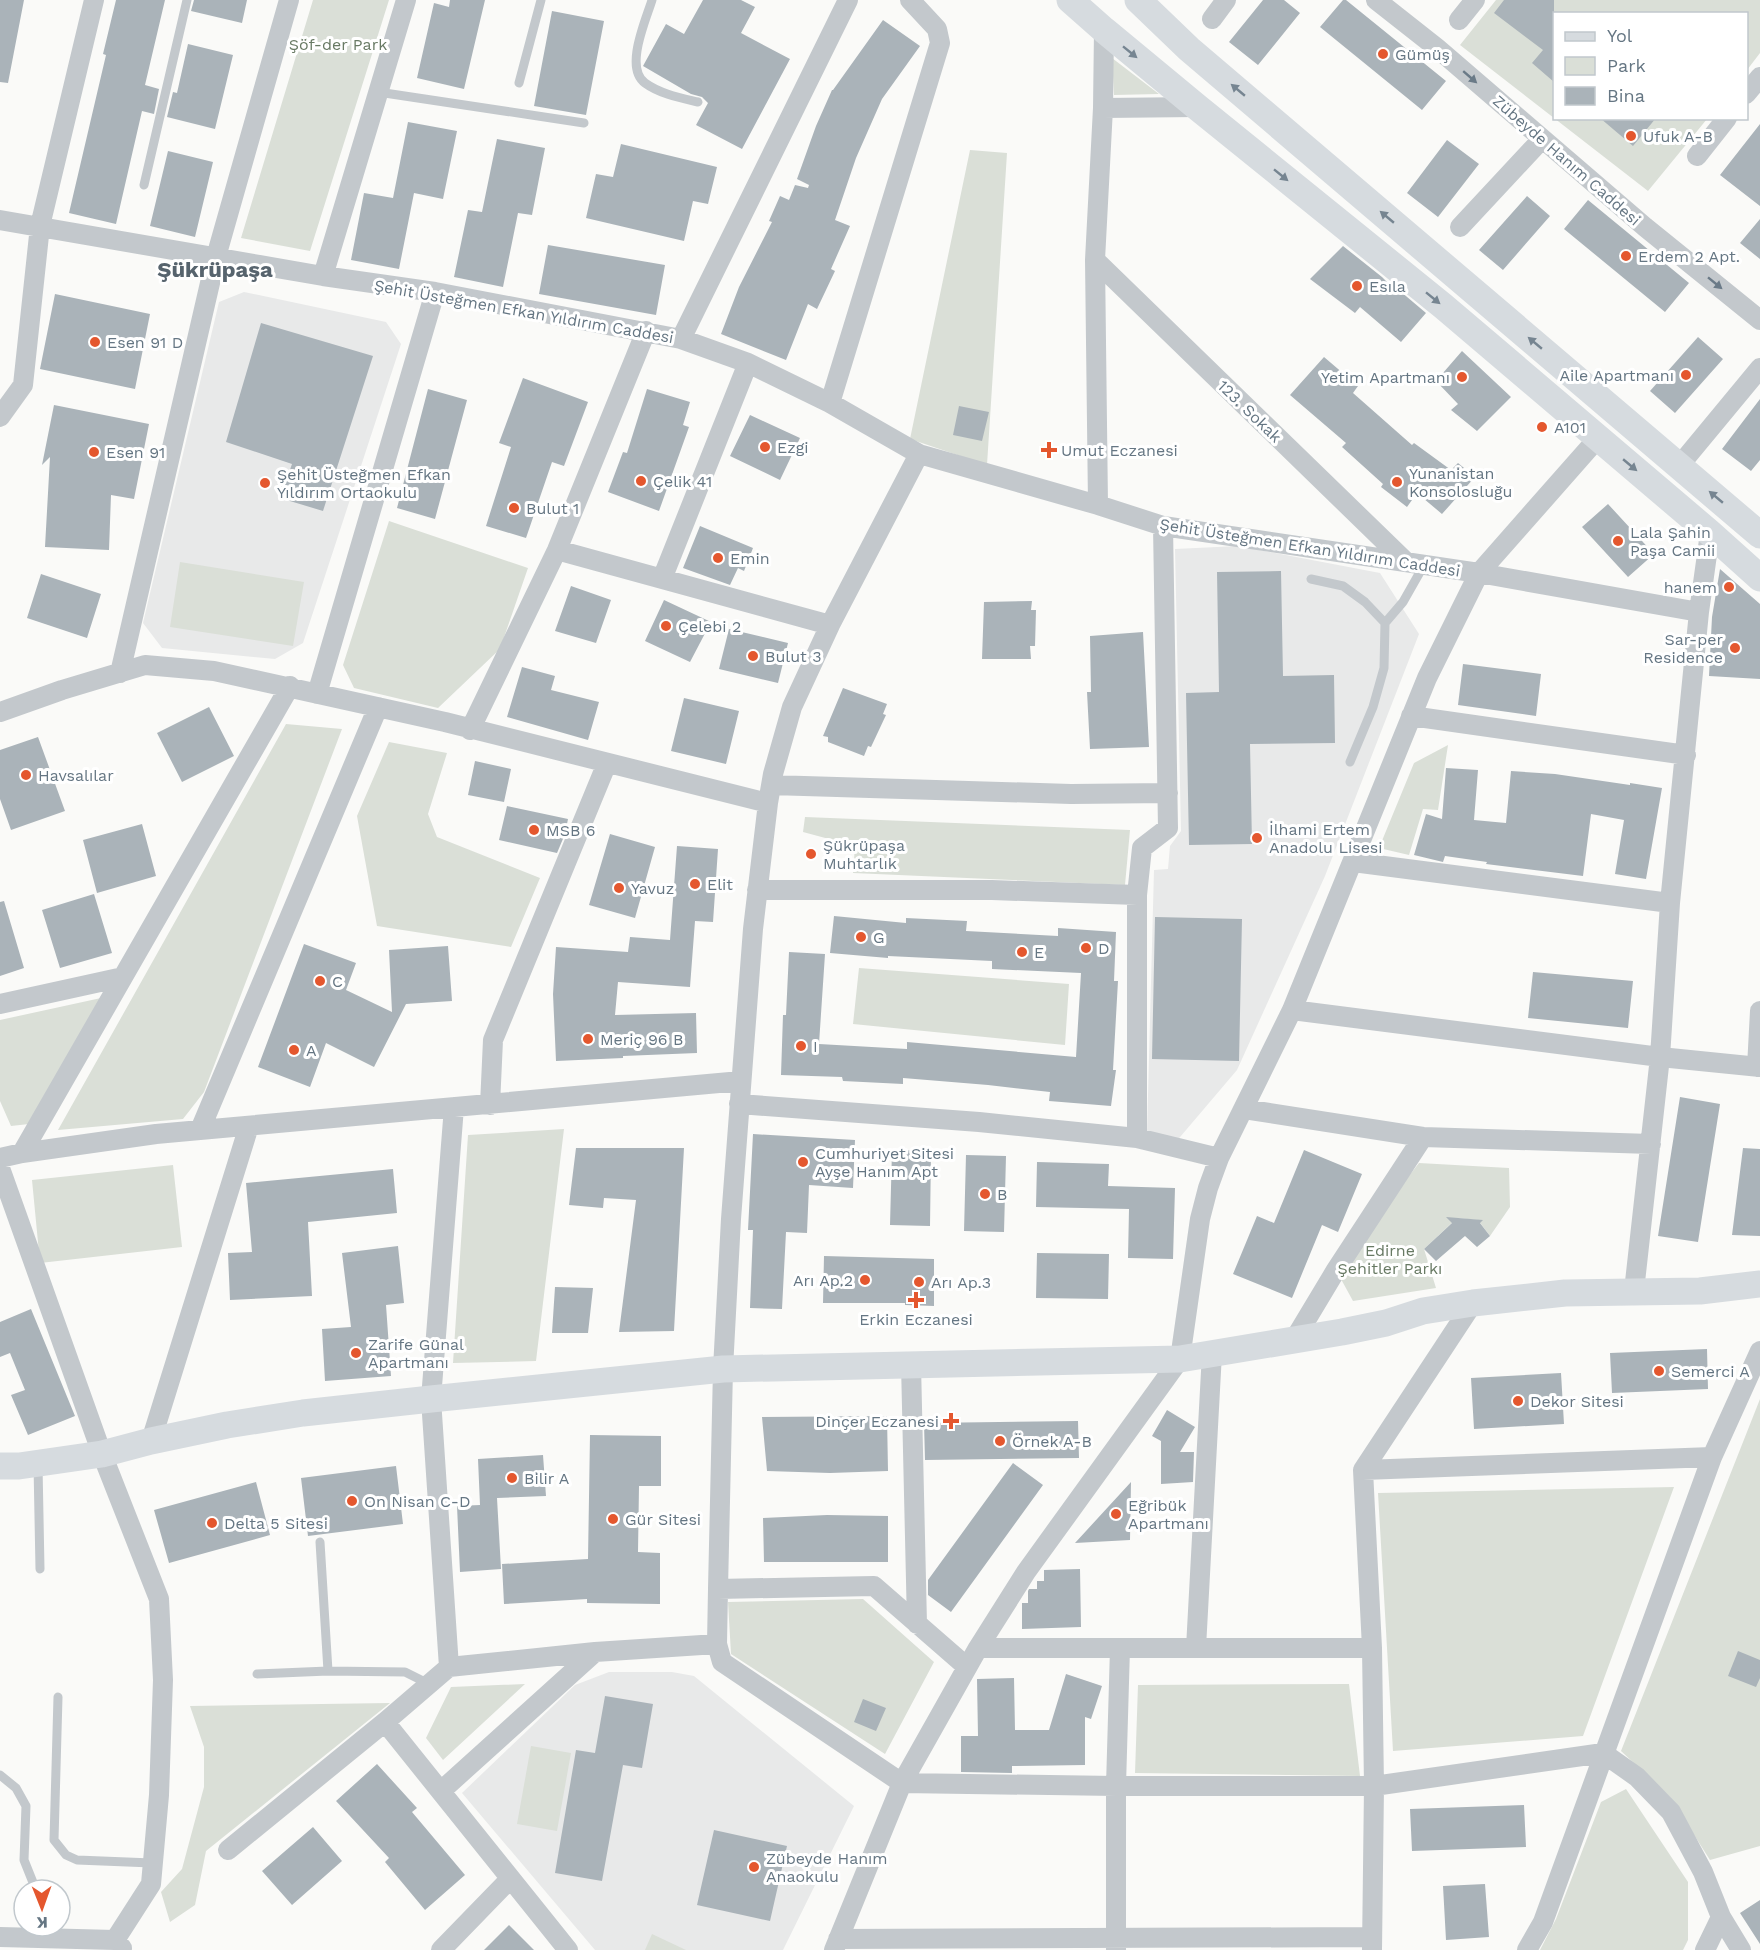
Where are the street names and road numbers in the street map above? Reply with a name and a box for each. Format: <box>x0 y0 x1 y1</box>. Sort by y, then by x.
street label: Zübeyde Hanım Caddesi <box>1489 91 1644 230</box>
street label: Şehit Üsteğmen Efkan Yıldırım Caddesi <box>373 276 675 347</box>
street label: 123. Sokak <box>1214 376 1286 447</box>
street label: Şehit Üsteğmen Efkan Yıldırım Caddesi <box>1158 514 1461 581</box>

